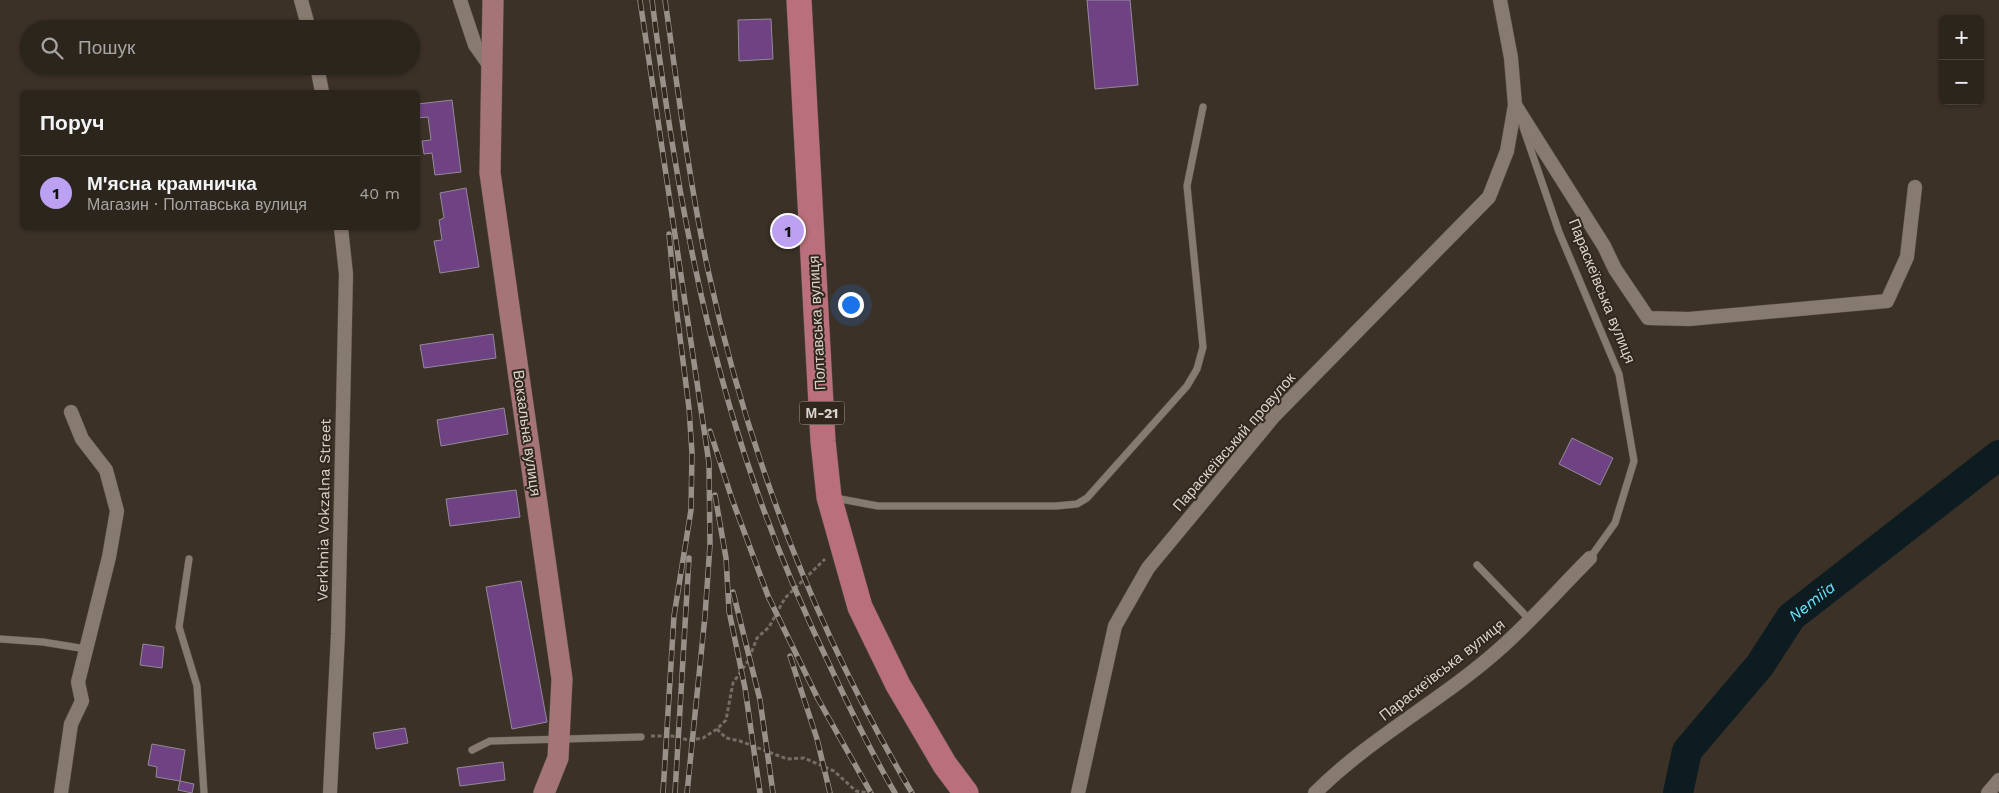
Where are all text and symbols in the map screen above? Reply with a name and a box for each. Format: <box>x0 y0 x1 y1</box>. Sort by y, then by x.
map controls <box>1939 15 1984 105</box>
button: + <box>1939 15 1984 60</box>
search box <box>20 20 420 75</box>
icon: search <box>38 34 66 62</box>
text: Пошук <box>78 36 135 59</box>
button: − <box>1939 60 1984 105</box>
text: Поруч <box>40 110 104 135</box>
text: М'ясна крамничка <box>87 172 257 195</box>
text: 1 <box>53 184 59 203</box>
text: 40 m <box>360 184 400 203</box>
text: Магазин · Полтавська вулиця <box>87 195 307 214</box>
pin: 1 <box>772 212 804 250</box>
street label: Параскеївська вулиця <box>1565 216 1639 366</box>
street label: Полтавська вулиця <box>804 255 830 391</box>
your location <box>838 292 864 318</box>
street label: Вокзальна вулиця <box>509 369 545 497</box>
street label: Параскеївський провулок <box>1169 369 1299 515</box>
road number: М-21 <box>800 402 844 424</box>
street label: Verkhnia Vokzalna Street <box>313 418 335 602</box>
water label: Nemiia <box>1785 577 1839 625</box>
street label: Параскеївська вулиця <box>1376 615 1508 725</box>

